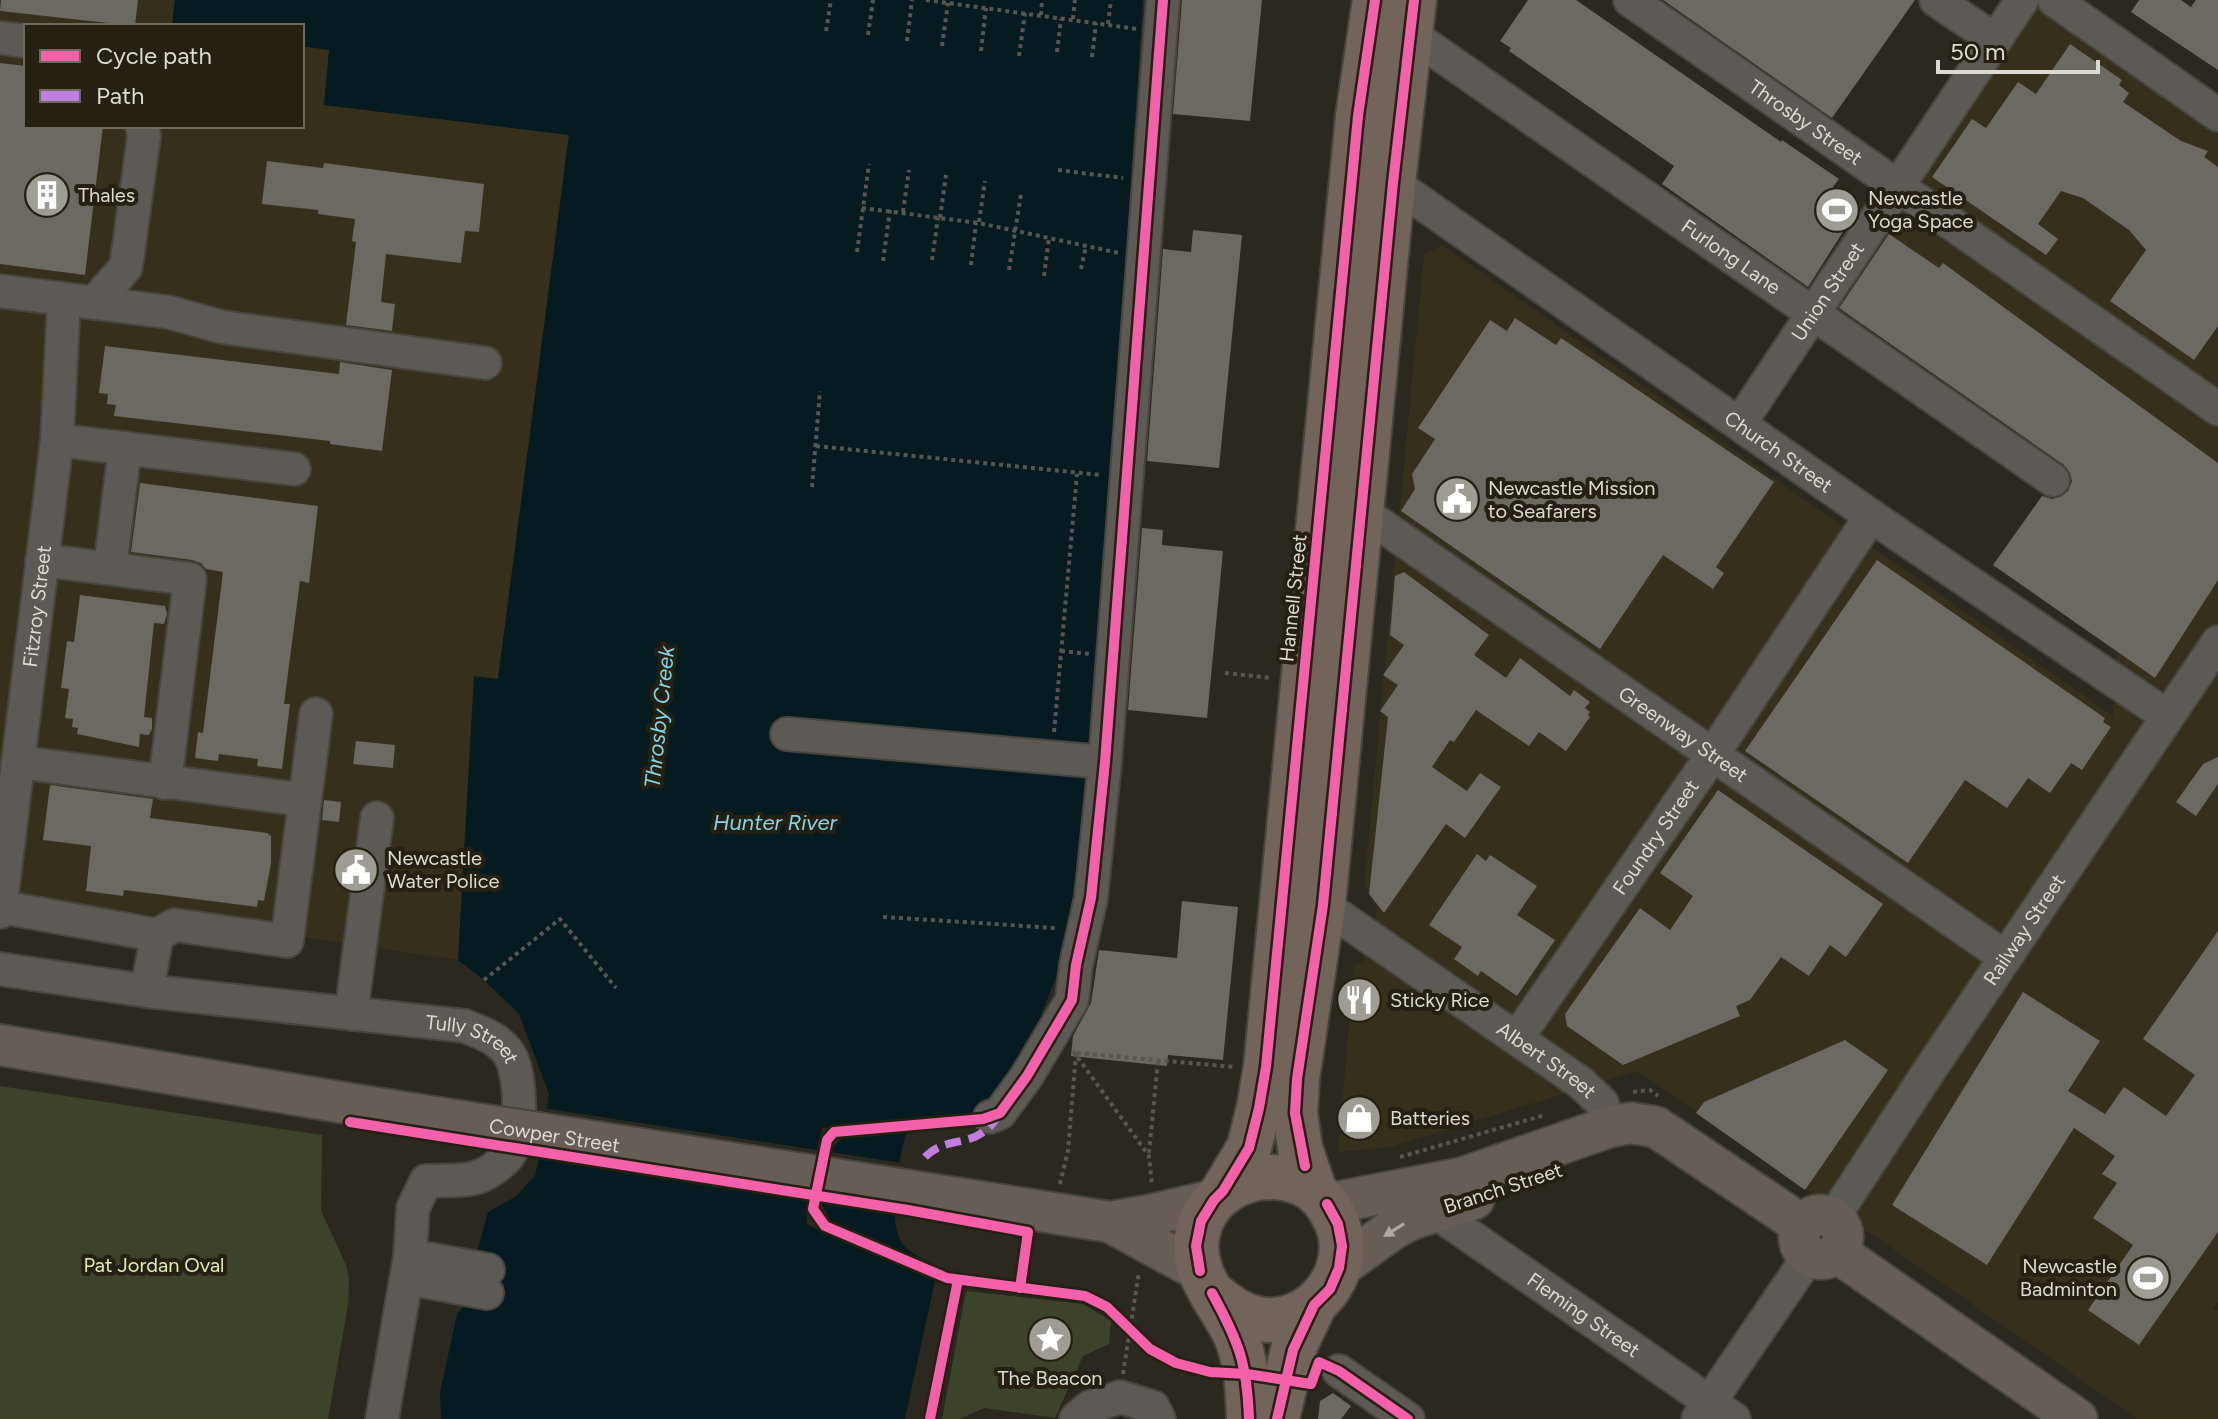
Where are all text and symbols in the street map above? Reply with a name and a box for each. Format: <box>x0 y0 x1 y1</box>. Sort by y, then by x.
legend <box>24 24 304 128</box>
scale bar <box>1938 24 2098 74</box>
text: 50 m <box>1950 37 2006 66</box>
text: Cycle path <box>96 41 212 70</box>
street label: Throsby Street <box>1744 74 1867 170</box>
text: Path <box>96 81 144 110</box>
building icon: Thales <box>23 171 71 219</box>
place label: Thales <box>78 183 135 207</box>
sports icon: Newcastle Yoga Space <box>1813 186 1861 234</box>
place label: Newcastle Yoga Space <box>1868 186 1973 233</box>
street label: Furlong Lane <box>1677 214 1785 299</box>
street label: Union Street <box>1786 238 1869 345</box>
street label: Church Street <box>1720 406 1837 498</box>
public building icon: Newcastle Mission to Seafarers <box>1433 475 1481 523</box>
place label: Newcastle Mission to Seafarers <box>1488 476 1655 523</box>
street label: Hannell Street <box>1274 533 1312 663</box>
street label: Fitzroy Street <box>18 544 56 668</box>
water label: Throsby Creek <box>639 643 681 789</box>
street label: Greenway Street <box>1614 681 1753 787</box>
street label: Foundry Street <box>1607 775 1704 899</box>
water label: Hunter River <box>713 809 839 836</box>
public building icon: Newcastle Water Police <box>332 846 380 894</box>
place label: Newcastle Water Police <box>387 846 500 893</box>
street label: Railway Street <box>1978 870 2070 990</box>
restaurant icon: Sticky Rice <box>1335 976 1383 1024</box>
place label: Sticky Rice <box>1390 988 1489 1012</box>
street label: Tully Street <box>425 1010 524 1067</box>
street label: Albert Street <box>1492 1017 1601 1103</box>
shop icon: Batteries <box>1335 1094 1383 1142</box>
place label: Batteries <box>1390 1106 1470 1130</box>
street label: Cowper Street <box>488 1114 622 1158</box>
street label: Branch Street <box>1441 1158 1565 1218</box>
one-way arrow <box>1383 1222 1405 1236</box>
park label: Pat Jordan Oval <box>83 1253 225 1277</box>
place label: Newcastle Badminton <box>2020 1254 2117 1301</box>
sports icon: Newcastle Badminton <box>2124 1254 2172 1302</box>
street label: Fleming Street <box>1523 1267 1645 1362</box>
place icon: The Beacon <box>1026 1315 1074 1363</box>
place label: The Beacon <box>998 1366 1102 1390</box>

